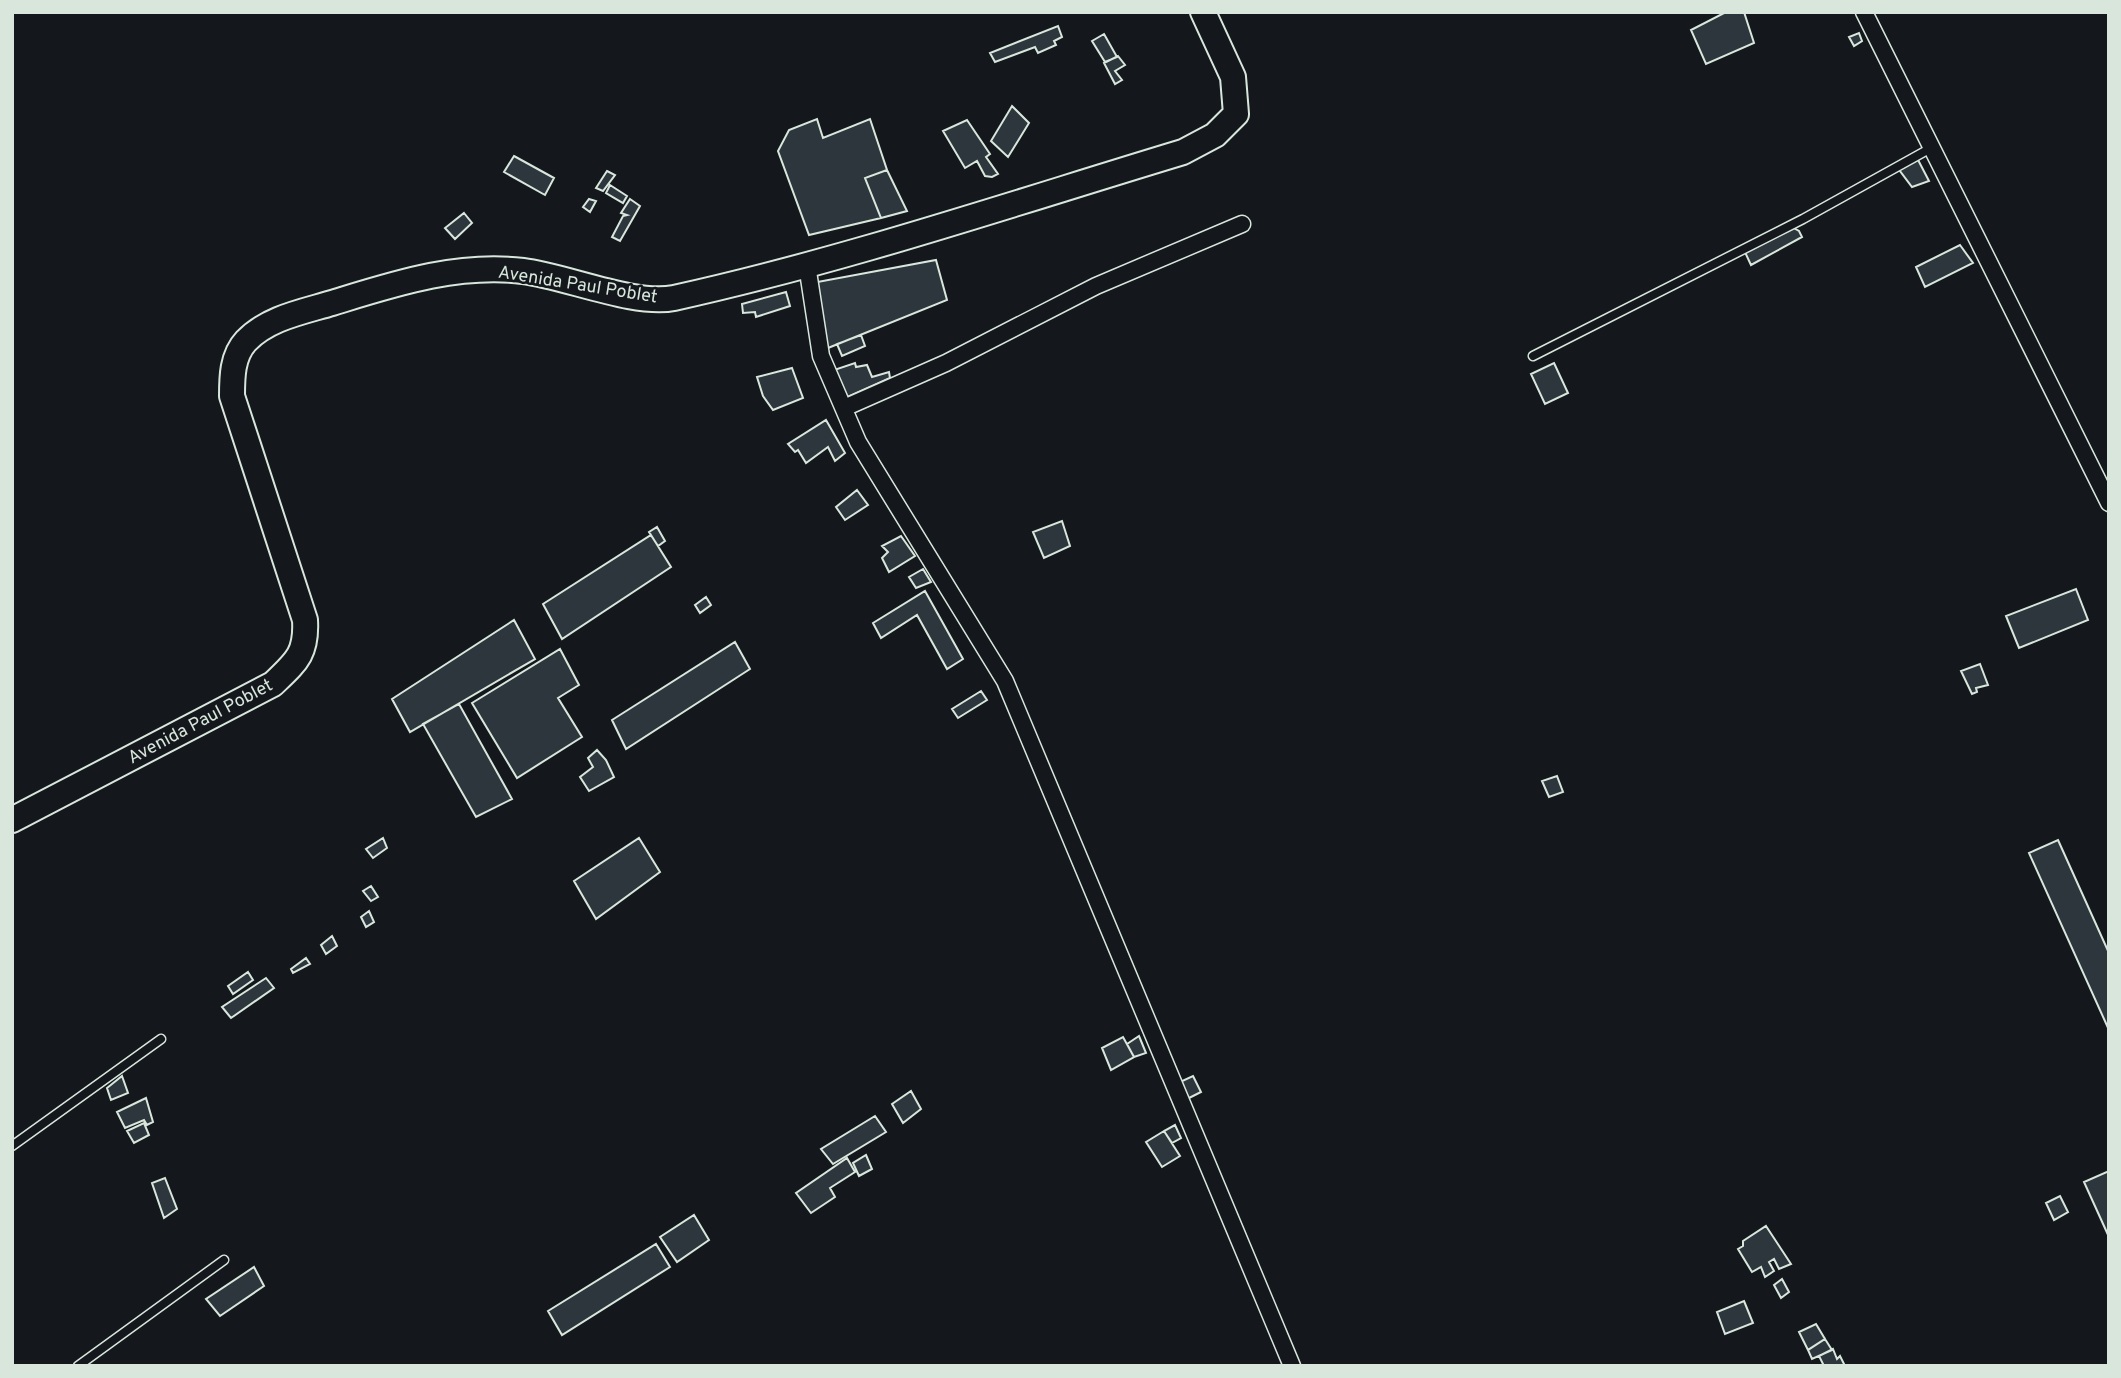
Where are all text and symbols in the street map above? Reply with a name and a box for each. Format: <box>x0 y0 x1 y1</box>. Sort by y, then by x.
street label: Avenida Paul Poblet <box>496 262 659 309</box>
street label: Avenida Paul Poblet <box>124 674 277 770</box>

